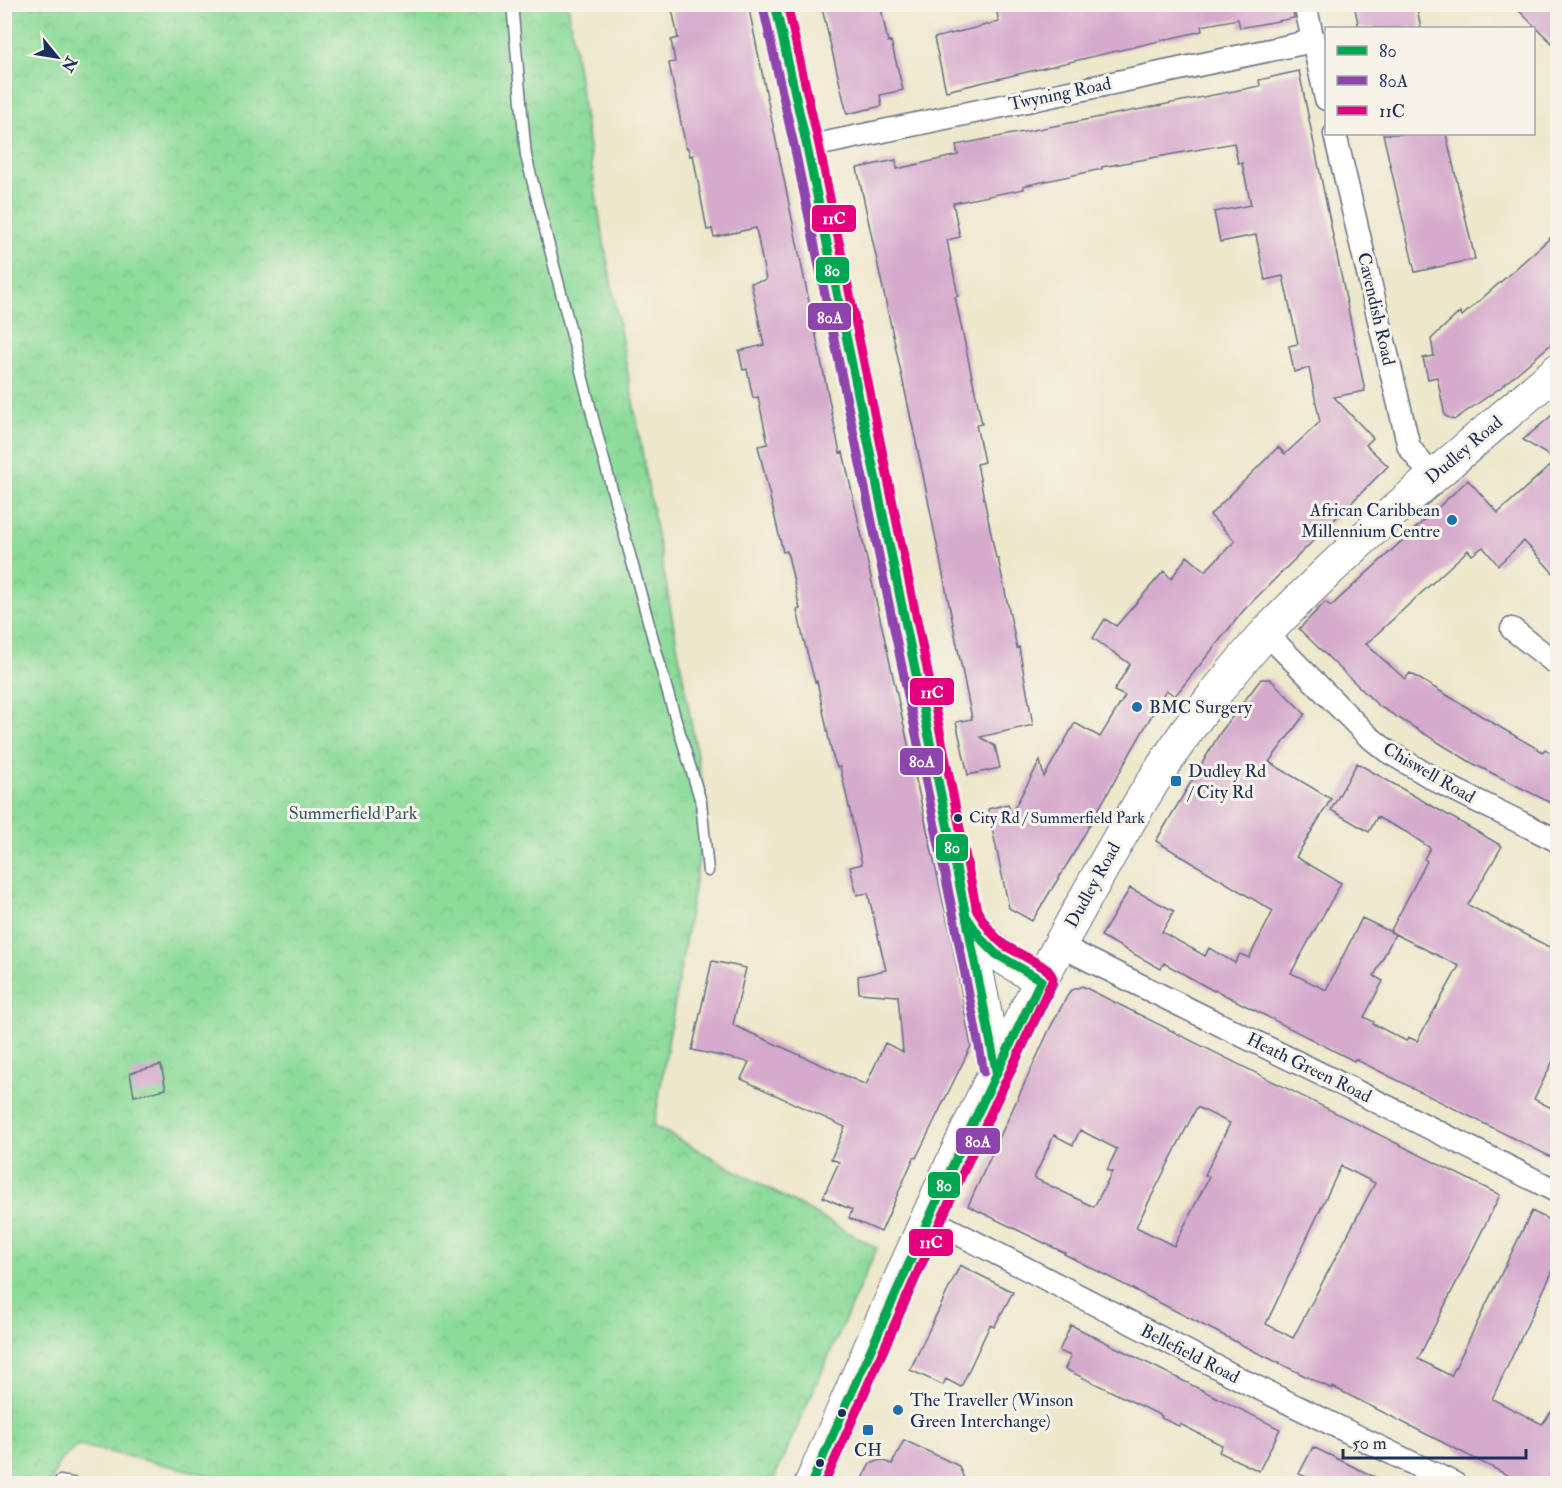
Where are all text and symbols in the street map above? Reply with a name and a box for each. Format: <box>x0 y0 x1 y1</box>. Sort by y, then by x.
north arrow <box>27 27 87 87</box>
legend <box>1325 27 1535 135</box>
text: 80 <box>1379 40 1397 63</box>
text: N <box>57 52 82 76</box>
text: 80A <box>1379 70 1409 93</box>
street label: Twyning Road <box>1007 72 1113 116</box>
text: 11C <box>1379 100 1405 123</box>
line badge: 11C <box>811 204 857 233</box>
text: 11C <box>822 209 846 229</box>
street label: Cavendish Road <box>1352 250 1400 368</box>
line badge: 80 <box>815 256 850 284</box>
text: 80 <box>824 261 840 281</box>
line badge: 80A <box>807 302 852 331</box>
text: 80A <box>817 308 844 328</box>
street label: Dudley Road <box>1421 411 1508 489</box>
place label: African Caribbean Millennium Centre <box>1301 499 1440 543</box>
marker: African Caribbean Millennium Centre <box>1445 513 1459 527</box>
line badge: 11C <box>909 677 955 706</box>
text: 11C <box>920 683 944 703</box>
place label: BMC Surgery <box>1149 696 1253 719</box>
marker: BMC Surgery <box>1130 700 1144 714</box>
street label: Chiswell Road <box>1379 737 1479 809</box>
line badge: 80A <box>899 747 944 776</box>
text: 80A <box>909 752 936 772</box>
place label: Dudley Rd / City Rd <box>1186 760 1266 804</box>
marker: Dudley Rd / City Rd <box>1169 774 1183 788</box>
park label: Summerfield Park <box>289 802 418 825</box>
place label: City Rd / Summerfield Park <box>969 808 1145 828</box>
marker: City Rd / Summerfield Park <box>952 812 964 824</box>
line badge: 80 <box>935 833 969 862</box>
text: 80 <box>944 838 960 858</box>
street label: Dudley Road <box>1060 838 1126 932</box>
street label: Heath Green Road <box>1243 1028 1375 1108</box>
line badge: 80A <box>955 1127 1001 1155</box>
text: 80A <box>965 1132 992 1152</box>
line badge: 80 <box>927 1171 961 1199</box>
text: 80 <box>936 1176 952 1196</box>
line badge: 11C <box>908 1228 954 1257</box>
text: 11C <box>919 1233 943 1253</box>
street label: Bellefield Road <box>1137 1319 1244 1389</box>
place label: The Traveller (Winson Green Interchange) <box>910 1389 1074 1433</box>
marker: The Traveller (Winson Green Interchange) <box>891 1403 905 1417</box>
unlabelled marker <box>836 1407 848 1419</box>
scale bar <box>1343 1422 1526 1460</box>
marker: CH <box>861 1423 875 1437</box>
text: 50 m <box>1352 1432 1387 1455</box>
place label: CH <box>854 1439 882 1462</box>
unlabelled marker <box>814 1457 826 1469</box>

